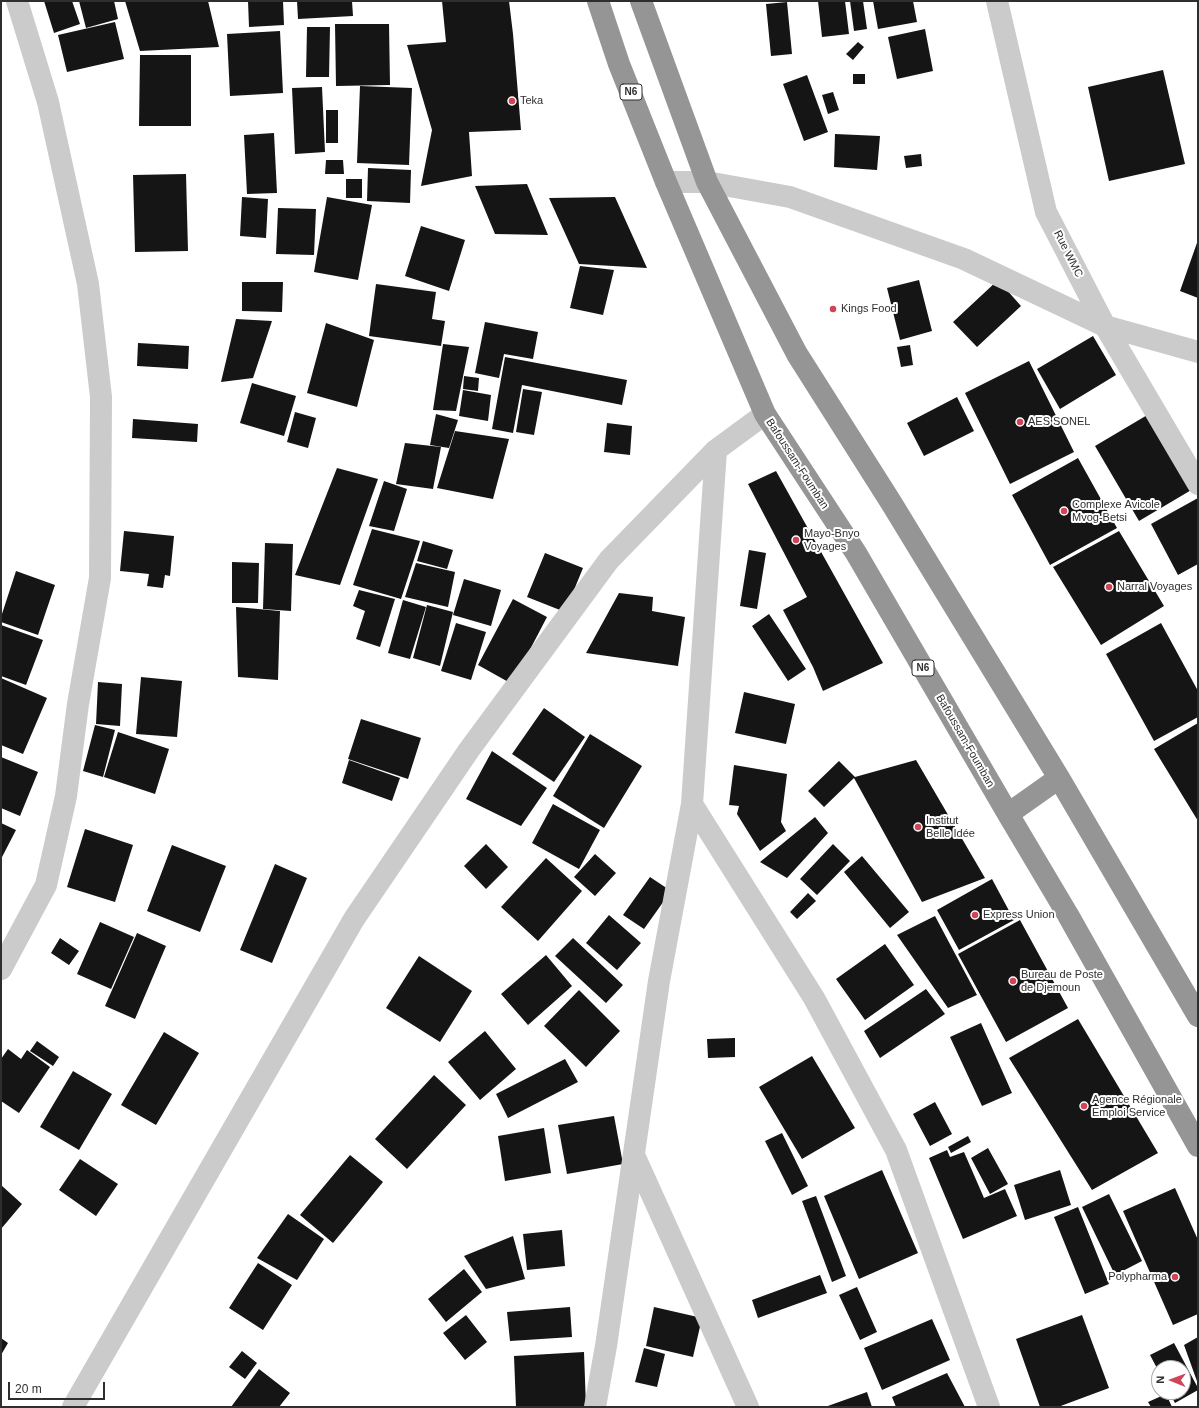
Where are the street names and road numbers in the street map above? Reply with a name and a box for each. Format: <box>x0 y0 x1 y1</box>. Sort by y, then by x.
road number: N6 <box>620 84 642 100</box>
street label: Rue WMC <box>1051 228 1085 280</box>
street label: Bafoussam-Foumban <box>763 416 831 512</box>
road number: N6 <box>912 660 934 676</box>
street label: Bafoussam-Foumban <box>933 692 997 790</box>

